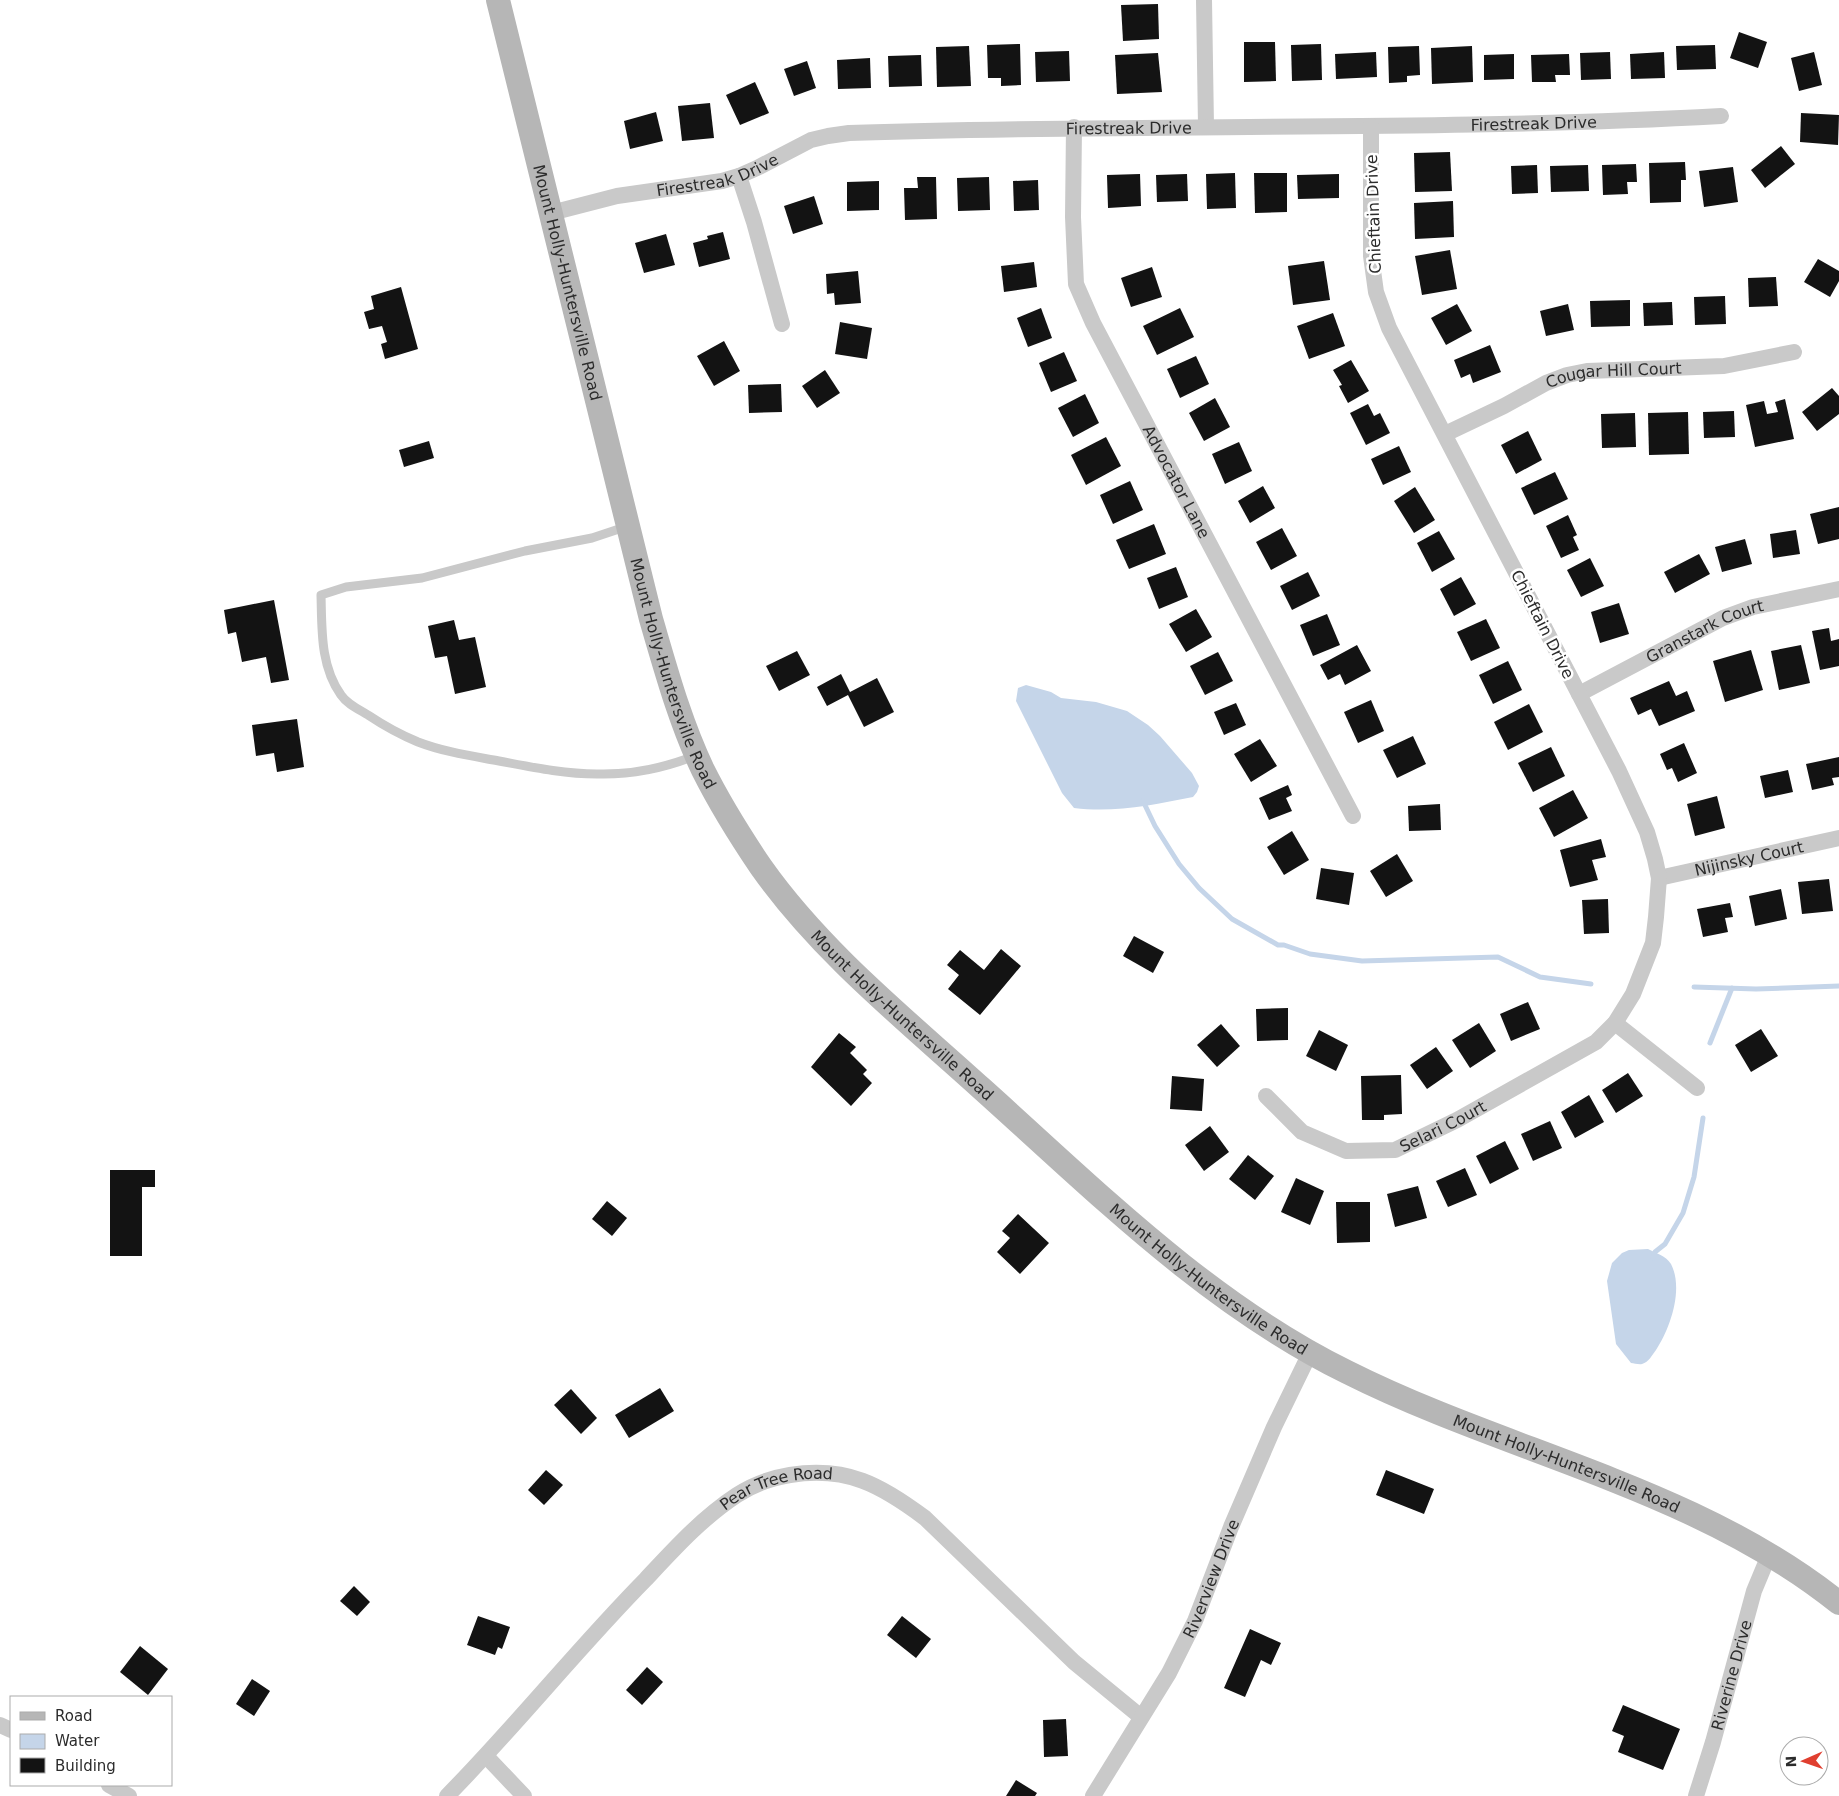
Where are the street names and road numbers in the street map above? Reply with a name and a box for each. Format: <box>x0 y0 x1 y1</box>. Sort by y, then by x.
street label: Firestreak Drive <box>1471 112 1597 135</box>
street label: Firestreak Drive <box>1066 118 1192 138</box>
street label: Firestreak Drive <box>655 150 782 200</box>
street label: Chieftain Drive <box>1362 154 1385 274</box>
street label: Mount Holly-Huntersville Road <box>529 163 606 402</box>
street label: Cougar Hill Court <box>1543 359 1682 392</box>
street label: Advocator Lane <box>1139 422 1214 542</box>
street label: Mount Holly-Huntersville Road <box>626 556 720 792</box>
street label: Chieftain Drive <box>1507 567 1578 682</box>
street label: Granstark Court <box>1643 596 1765 667</box>
street label: Nijinsky Court <box>1693 837 1805 880</box>
street label: Mount Holly-Huntersville Road <box>807 926 997 1105</box>
street label: Selari Court <box>1396 1097 1489 1156</box>
street label: Mount Holly-Huntersville Road <box>1106 1200 1311 1359</box>
street label: Mount Holly-Huntersville Road <box>1450 1411 1683 1517</box>
street label: Pear Tree Road <box>716 1464 834 1514</box>
street label: Riverview Drive <box>1179 1516 1243 1641</box>
street label: Riverine Drive <box>1708 1618 1756 1733</box>

